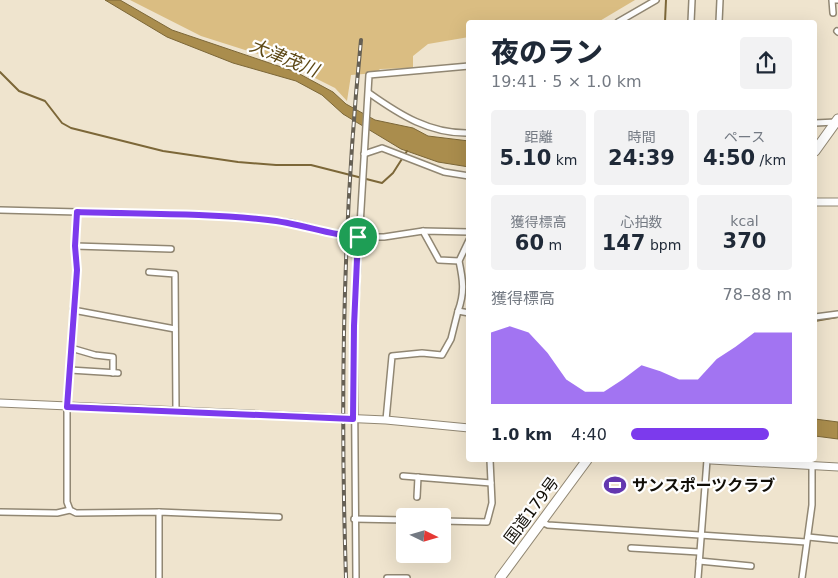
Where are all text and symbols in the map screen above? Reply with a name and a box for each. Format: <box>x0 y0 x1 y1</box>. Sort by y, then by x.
water label: 大津茂川 <box>247 34 323 82</box>
text: 夜のラン <box>491 36 603 69</box>
button: share <box>740 37 792 89</box>
text: 19:41 · 5 × 1.0 km <box>491 72 642 91</box>
text: 距離 <box>525 129 553 145</box>
text: 時間 <box>628 129 656 145</box>
text: ペース <box>724 129 765 145</box>
text: 5.10 <box>499 146 551 170</box>
text: 24:39 <box>608 146 675 170</box>
text: 4:50 <box>703 146 755 170</box>
text: km <box>551 152 578 168</box>
text: /km <box>755 152 786 168</box>
text: kcal <box>730 213 759 229</box>
text: 獲得標高 <box>511 214 567 230</box>
text: 心拍数 <box>621 214 663 230</box>
pin <box>337 216 379 258</box>
icon: arrive <box>344 223 372 251</box>
text: 370 <box>723 229 766 253</box>
text: 60 <box>515 231 544 255</box>
text: 147 <box>602 231 645 255</box>
text: m <box>544 237 562 253</box>
text: bpm <box>645 237 681 253</box>
text: 78–88 m <box>723 285 792 304</box>
text: 獲得標高 <box>491 289 555 308</box>
text: 1.0 km <box>491 425 552 444</box>
text: 4:40 <box>571 425 607 444</box>
sports icon: サンスポーツクラブ <box>602 472 628 498</box>
street label: 国道179号 <box>500 473 563 547</box>
place label: サンスポーツクラブ <box>632 476 775 495</box>
north arrow <box>396 508 451 562</box>
map controls <box>396 508 451 563</box>

